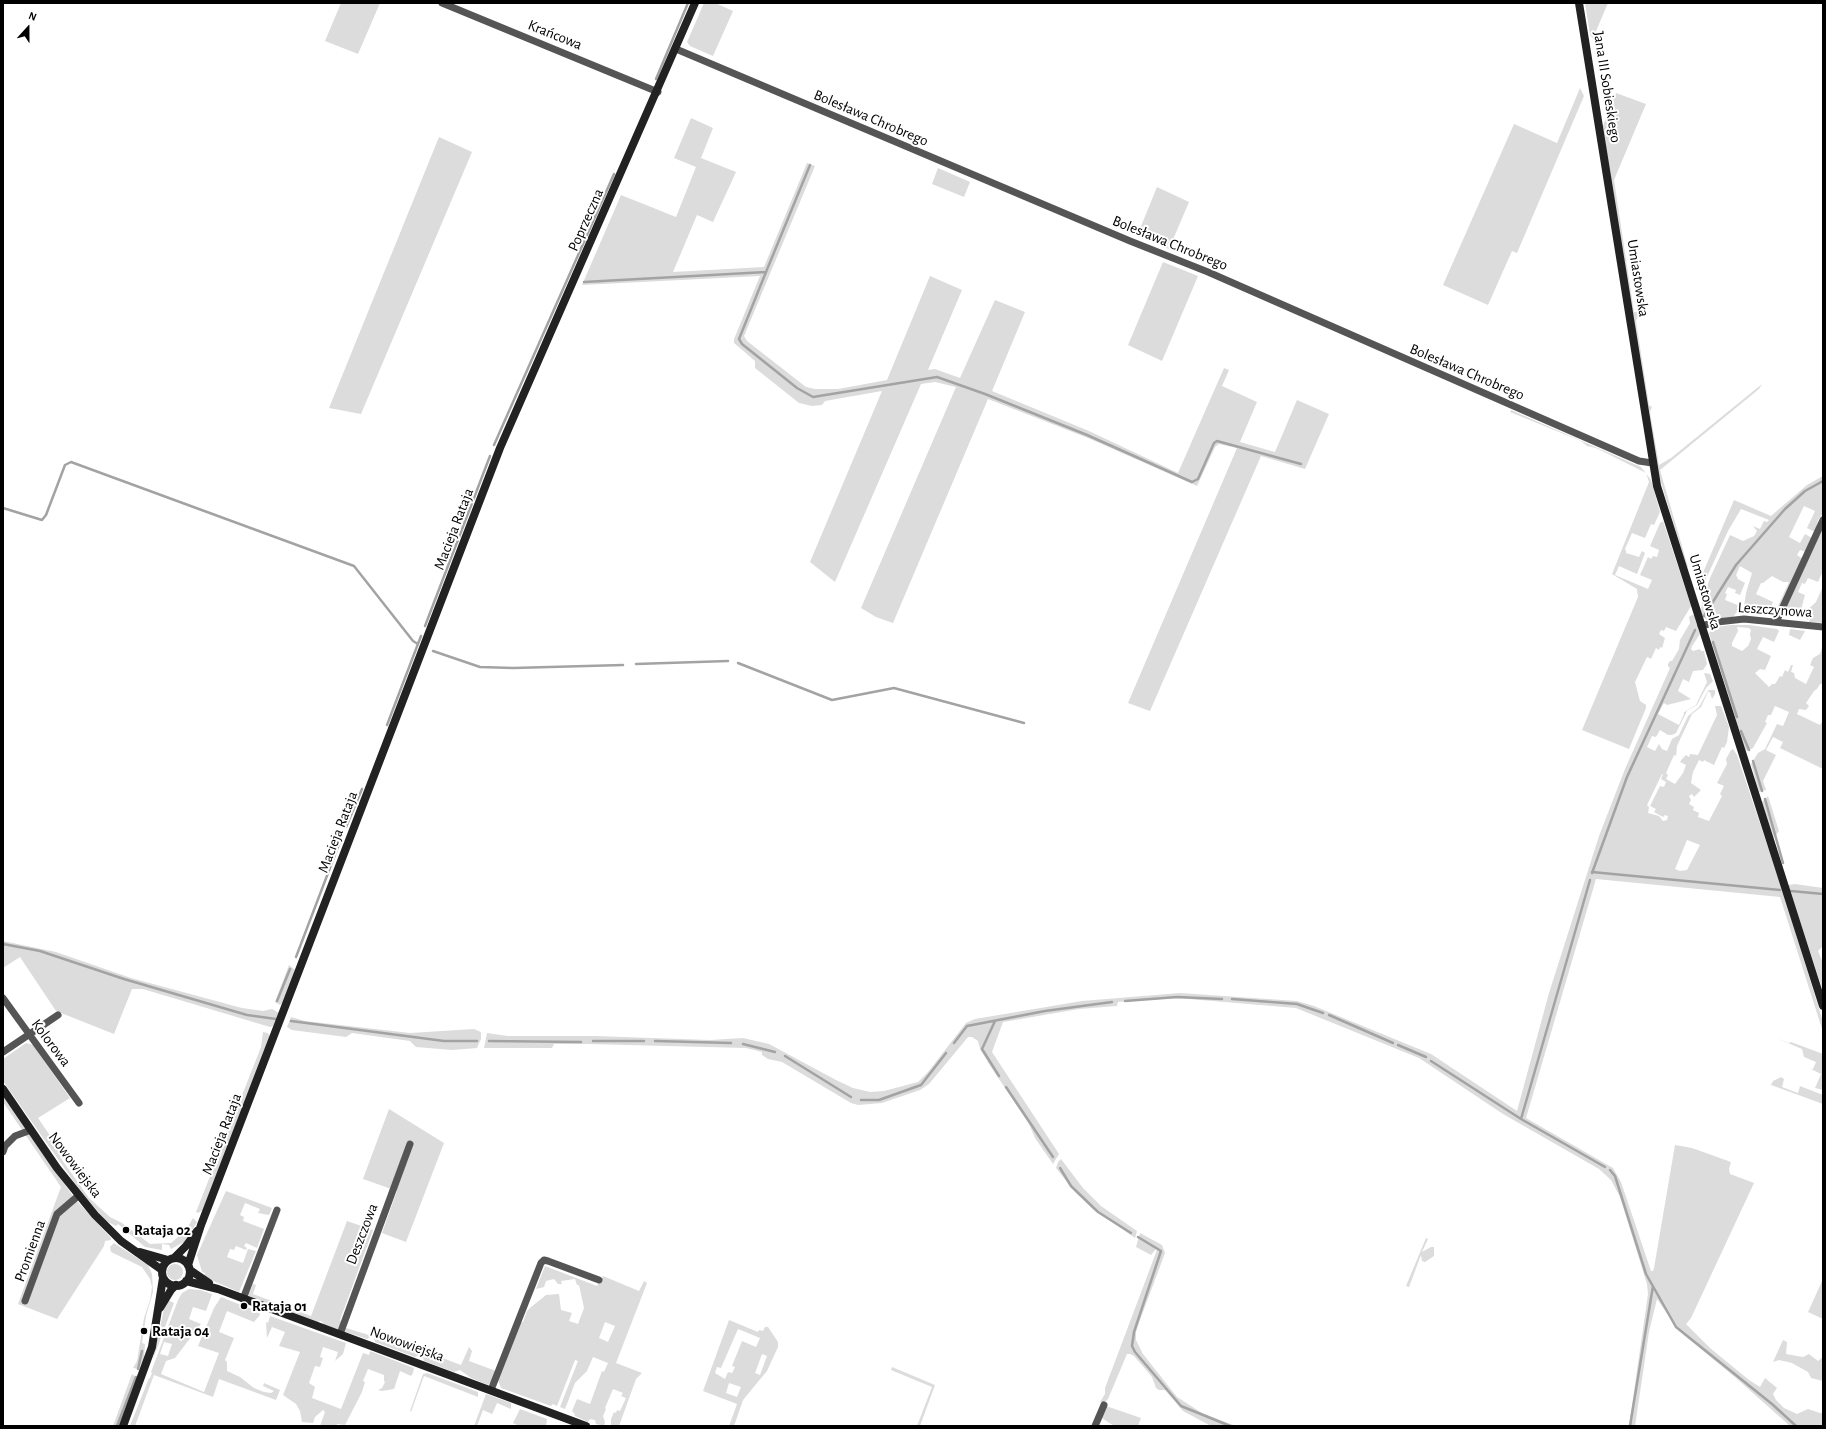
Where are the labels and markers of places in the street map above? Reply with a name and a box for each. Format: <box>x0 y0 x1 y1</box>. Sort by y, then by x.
place label: Rataja 02 <box>134 1221 191 1239</box>
marker: Rataja 02 <box>121 1225 131 1235</box>
place label: Rataja 01 <box>252 1297 307 1315</box>
marker: Rataja 01 <box>239 1301 249 1311</box>
place label: Rataja 04 <box>152 1322 209 1340</box>
marker: Rataja 04 <box>139 1326 149 1336</box>

